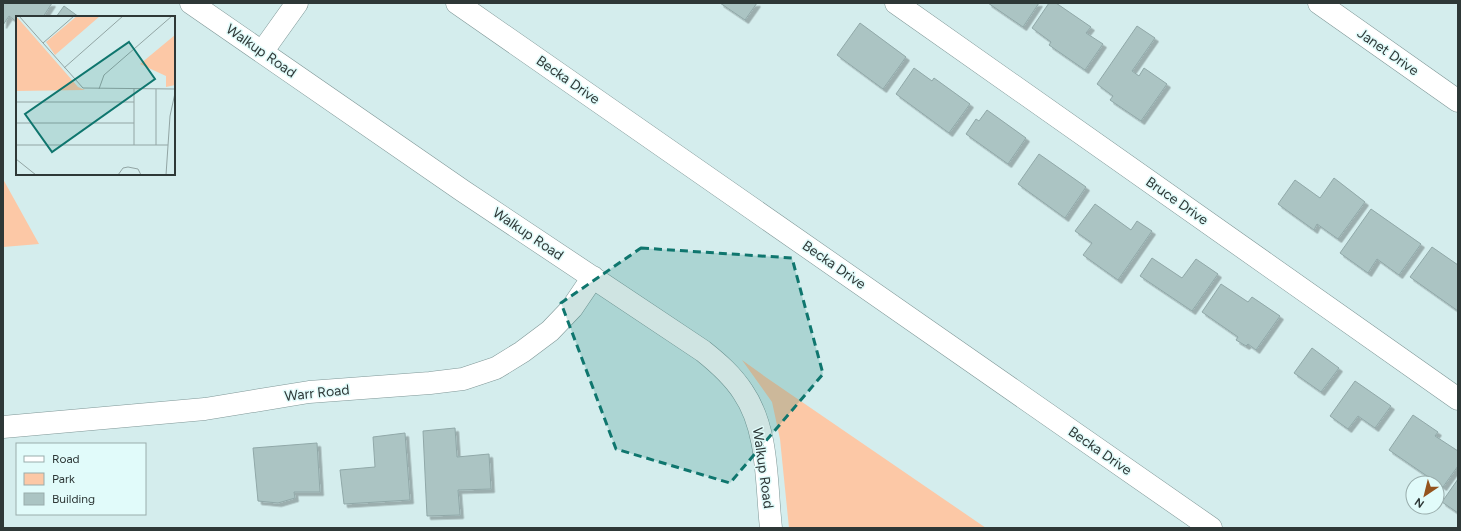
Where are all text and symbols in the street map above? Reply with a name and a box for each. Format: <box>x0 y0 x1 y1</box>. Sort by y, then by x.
inset map <box>16 16 175 175</box>
street label: Walkup Road <box>223 21 299 81</box>
street label: Janet Drive <box>1354 25 1422 80</box>
street label: Becka Drive <box>533 52 603 108</box>
street label: Bruce Drive <box>1143 173 1212 229</box>
street label: Walkup Road <box>489 204 567 264</box>
street label: Becka Drive <box>799 237 869 293</box>
street label: Warr Road <box>284 381 350 405</box>
street label: Becka Drive <box>1065 423 1135 479</box>
street label: Walkup Road <box>749 426 777 510</box>
legend <box>16 443 146 515</box>
text: Road <box>52 452 80 466</box>
text: Park <box>52 472 75 486</box>
north arrow <box>1405 475 1445 515</box>
text: Building <box>52 492 95 506</box>
text: N <box>1412 495 1427 511</box>

